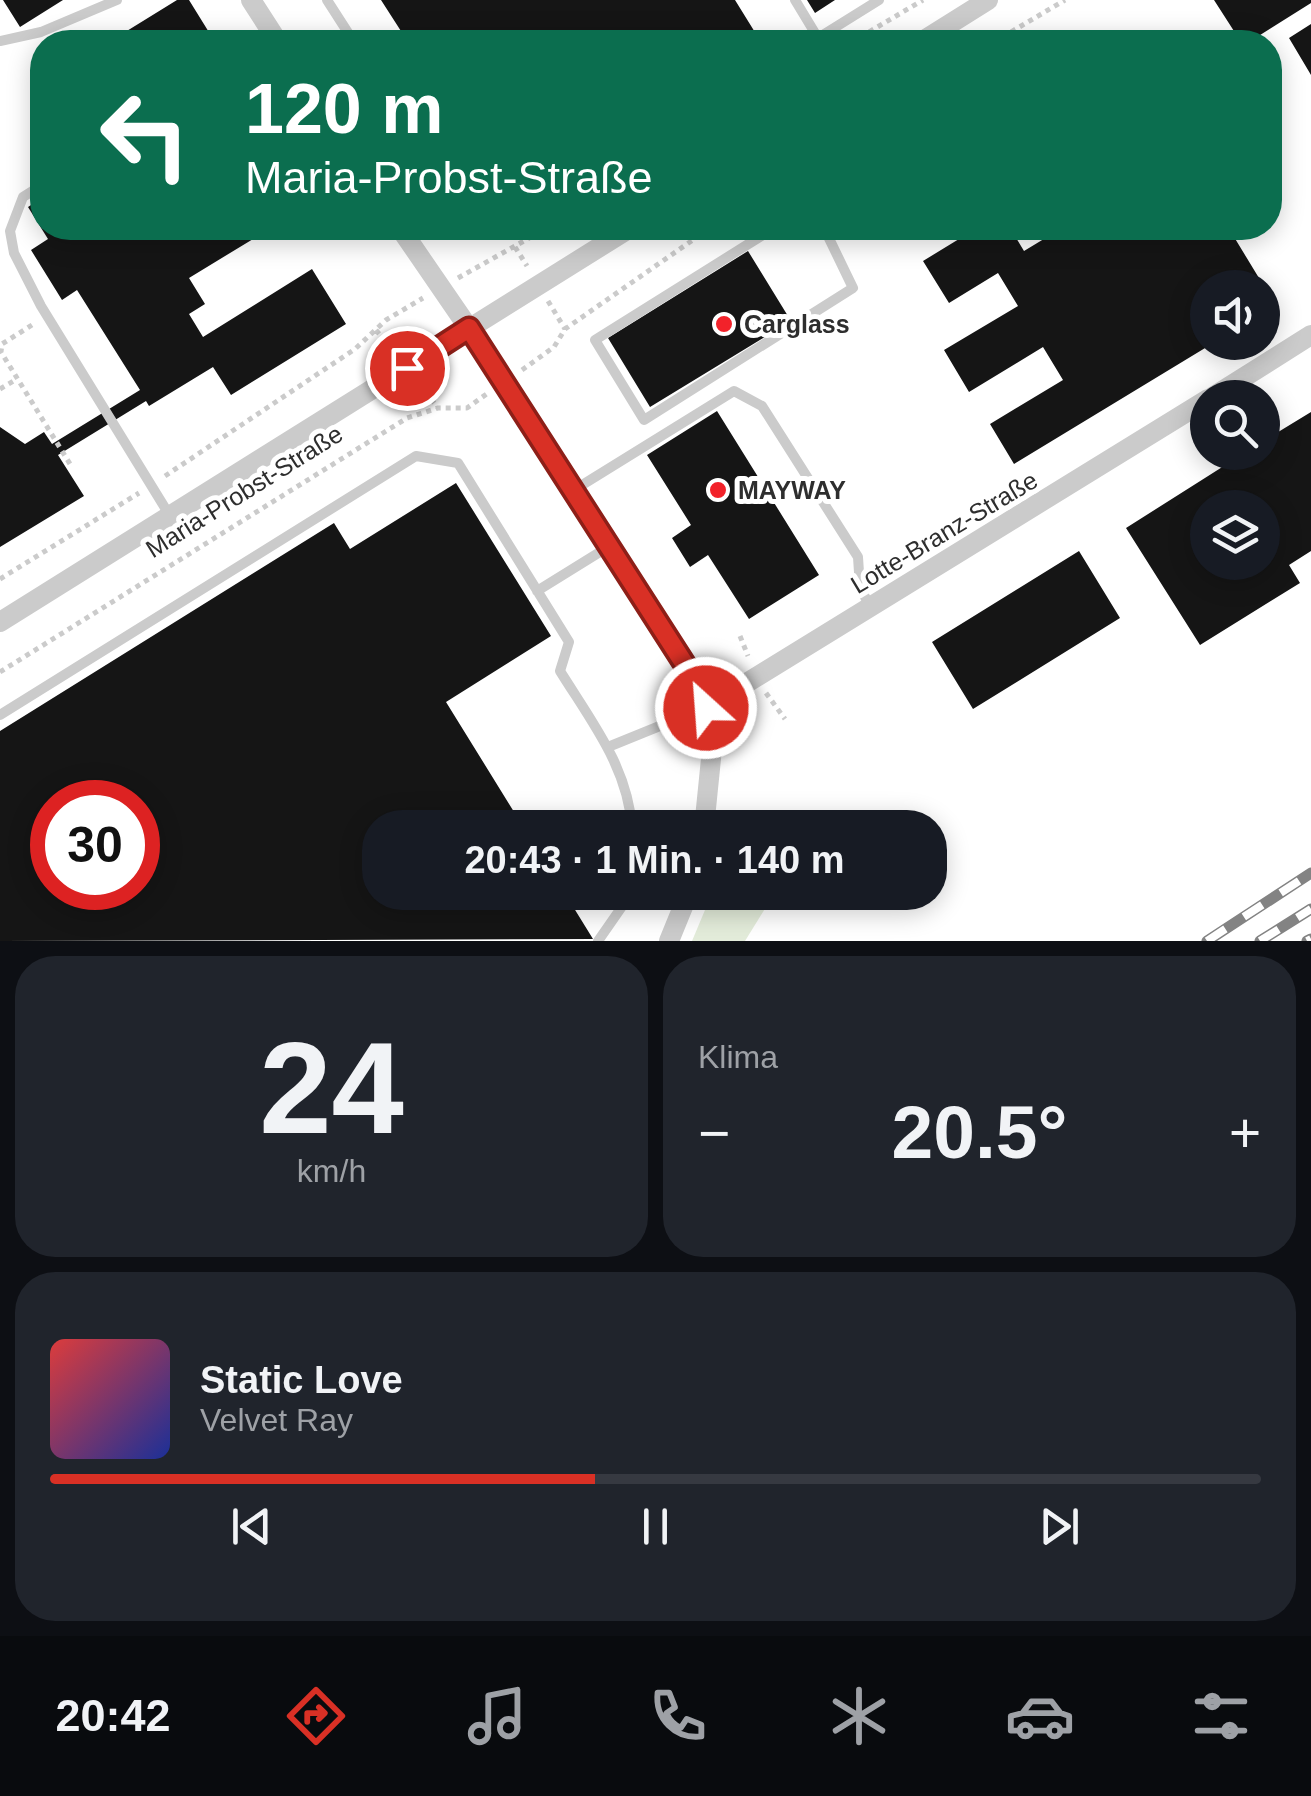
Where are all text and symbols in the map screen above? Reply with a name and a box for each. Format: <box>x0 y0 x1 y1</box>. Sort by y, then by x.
icon: left <box>80 70 210 200</box>
text: 120 m <box>245 70 443 148</box>
text: Maria-Probst-Straße <box>245 152 653 203</box>
map controls <box>1190 270 1280 580</box>
button: sound <box>1190 270 1280 360</box>
place label: Carglass <box>744 310 850 338</box>
marker: Carglass <box>713 313 735 335</box>
pin <box>365 326 450 411</box>
icon: arrive <box>380 341 435 396</box>
button: search <box>1190 380 1280 470</box>
street label: Maria-Probst-Straße <box>141 419 347 563</box>
street label: Lotte-Branz-Straße <box>846 465 1042 599</box>
place label: MAYWAY <box>738 476 846 504</box>
marker: MAYWAY <box>707 479 729 501</box>
button: layers <box>1190 490 1280 580</box>
position arrow <box>654 656 758 760</box>
speed limit sign: 30 <box>30 780 160 910</box>
text: 20:43 · 1 Min. · 140 m <box>464 839 845 881</box>
text: 24 <box>259 1015 404 1161</box>
text: Klima <box>698 1039 778 1075</box>
text: 20.5° <box>892 1090 1067 1174</box>
text: − <box>698 1102 730 1164</box>
text: + <box>1229 1102 1261 1164</box>
text: km/h <box>297 1153 366 1189</box>
text: Static Love <box>200 1359 403 1401</box>
text: Velvet Ray <box>200 1402 353 1438</box>
icon: previous <box>224 1499 279 1554</box>
icon: pause <box>628 1499 683 1554</box>
icon: next <box>1032 1499 1087 1554</box>
icon: directions <box>281 1681 351 1751</box>
icon: music <box>462 1681 532 1751</box>
icon: phone <box>643 1681 713 1751</box>
icon: climate <box>824 1681 894 1751</box>
icon: car <box>1005 1681 1075 1751</box>
icon: filters <box>1186 1681 1256 1751</box>
text: 20:42 <box>55 1690 171 1741</box>

